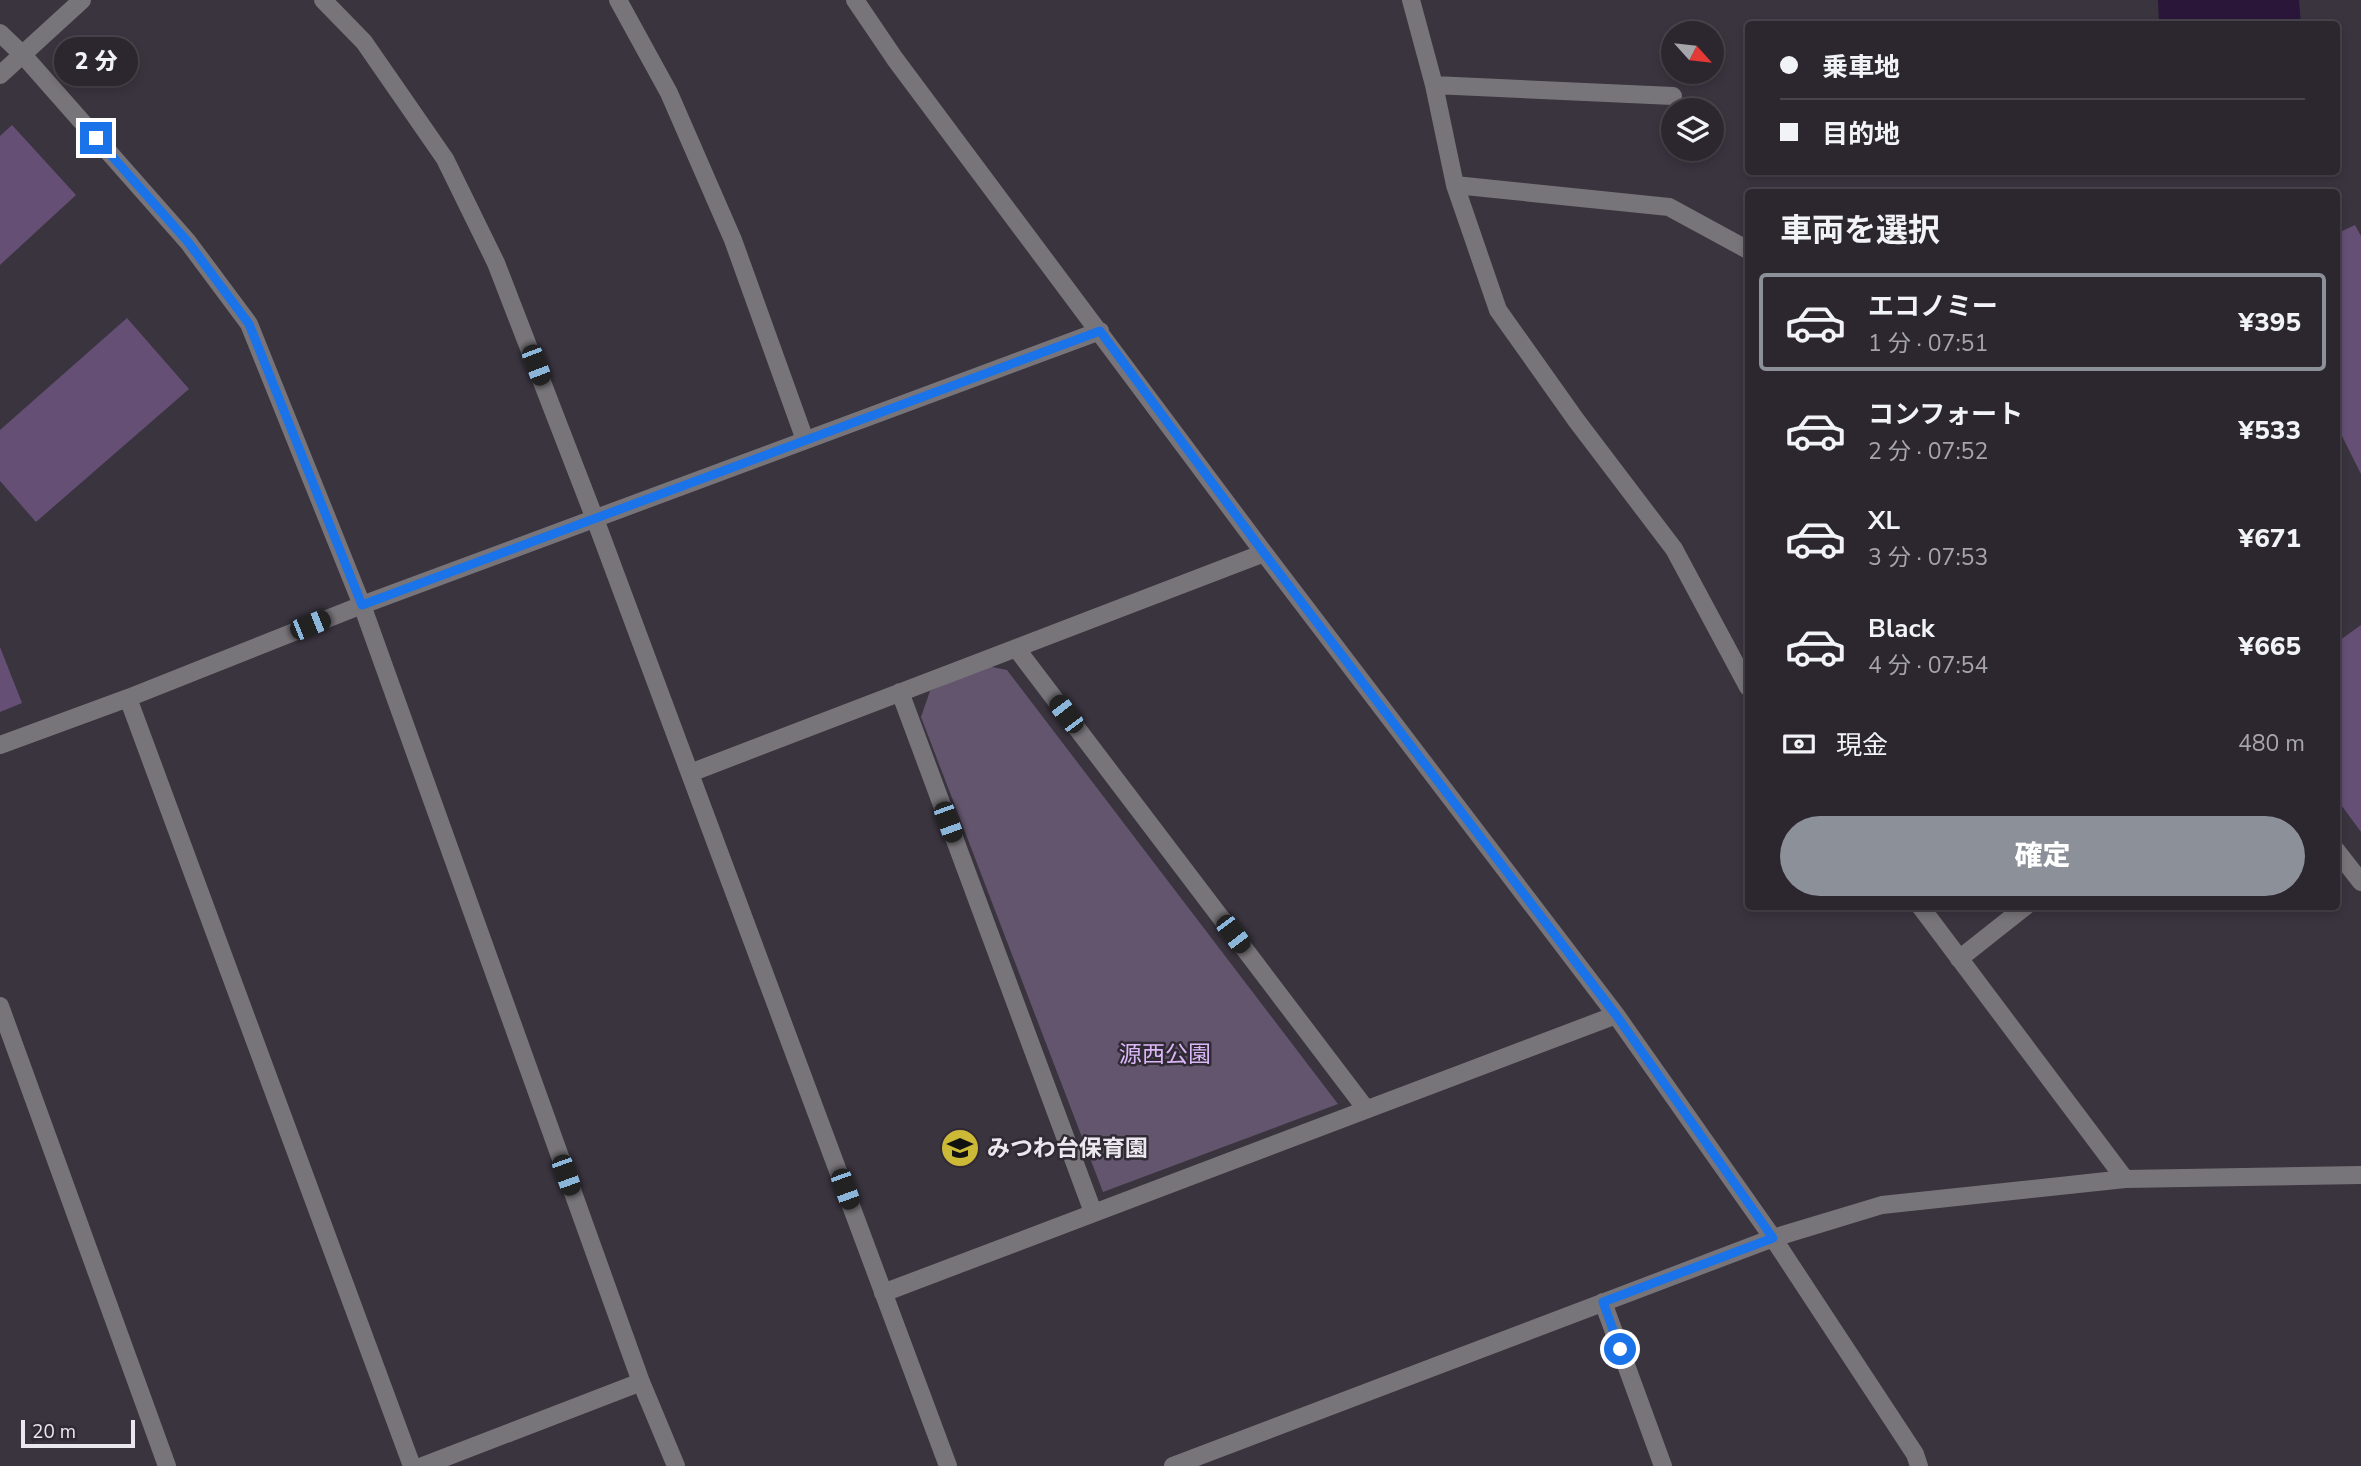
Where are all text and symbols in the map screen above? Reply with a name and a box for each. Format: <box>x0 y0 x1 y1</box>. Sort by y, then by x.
north arrow <box>1661 21 1724 84</box>
map controls <box>1661 21 1724 161</box>
callout: 2 分 <box>54 37 138 86</box>
text: 2 分 <box>74 46 118 77</box>
text: 乗車地 <box>1822 50 1900 85</box>
button: layers <box>1661 98 1724 161</box>
text: 目的地 <box>1822 117 1900 152</box>
route end <box>80 122 112 154</box>
text: 車両を選択 <box>1780 209 1940 252</box>
text: エコノミー <box>1868 289 1998 324</box>
icon: car <box>1784 291 1847 354</box>
text: ¥395 <box>2239 305 2301 340</box>
text: 1 分 · 07:51 <box>1868 328 1988 359</box>
car <box>519 342 554 388</box>
text: コンフォート <box>1868 397 2023 432</box>
icon: car <box>1784 399 1847 462</box>
text: ¥533 <box>2239 413 2301 448</box>
text: 2 分 · 07:52 <box>1868 436 1988 467</box>
text: XL <box>1868 503 1900 538</box>
icon: car <box>1784 507 1847 570</box>
text: ¥671 <box>2239 521 2301 556</box>
text: 3 分 · 07:53 <box>1868 542 1988 573</box>
car <box>287 607 334 643</box>
text: Black <box>1868 611 1935 646</box>
icon: car <box>1784 615 1847 678</box>
text: ¥665 <box>2239 629 2301 664</box>
text: 4 分 · 07:54 <box>1868 650 1988 681</box>
car <box>1045 691 1088 737</box>
icon: cash <box>1780 725 1818 763</box>
text: 現金 <box>1836 728 1888 763</box>
text: 480 m <box>2238 728 2305 759</box>
car <box>931 799 966 845</box>
button: 確定 <box>1780 816 2305 896</box>
car <box>1212 911 1255 957</box>
park label: 源西公園 <box>1119 1039 1211 1070</box>
school or university icon: みつわ台保育園 <box>939 1127 981 1169</box>
place label: みつわ台保育園 <box>987 1133 1148 1164</box>
car <box>549 1152 584 1198</box>
car <box>828 1166 863 1212</box>
route start <box>1604 1333 1636 1365</box>
scale bar <box>21 1417 135 1449</box>
text: 20 m <box>32 1419 76 1445</box>

